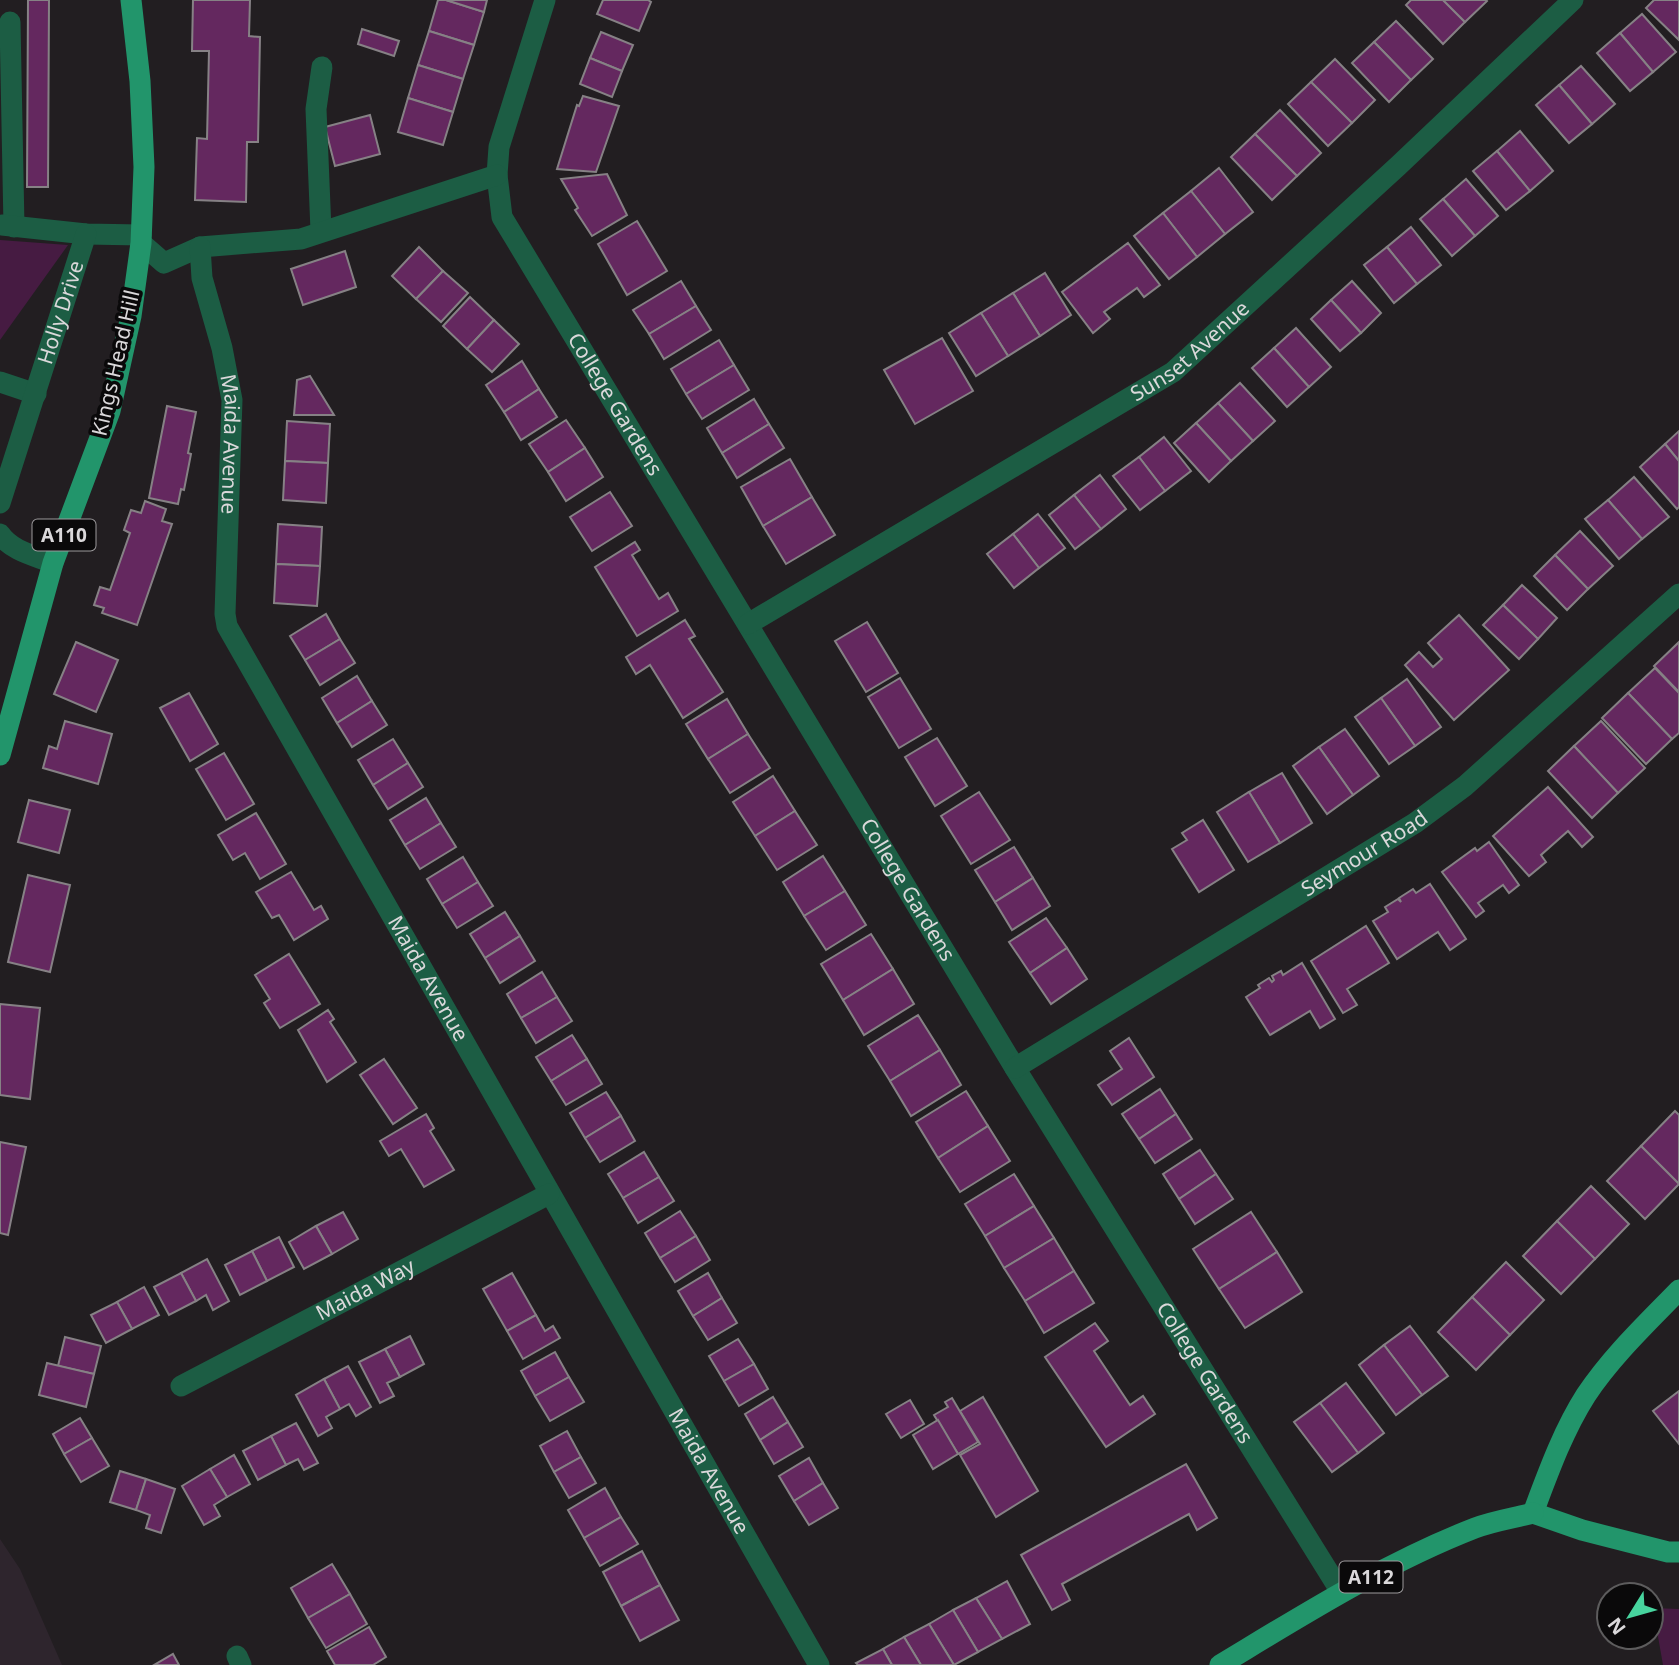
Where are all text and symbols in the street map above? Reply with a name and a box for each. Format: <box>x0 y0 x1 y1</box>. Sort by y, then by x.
street label: Holly Drive <box>30 257 90 368</box>
street label: Kings Head Hill <box>85 287 145 439</box>
street label: Sunset Avenue <box>1125 294 1255 407</box>
street label: College Gardens <box>562 327 670 480</box>
street label: Maida Avenue <box>214 372 248 515</box>
road number: A110 <box>32 520 96 550</box>
street label: Seymour Road <box>1296 803 1433 902</box>
street label: College Gardens <box>855 813 962 966</box>
street label: Maida Avenue <box>382 910 476 1046</box>
street label: Maida Way <box>311 1251 420 1326</box>
street label: College Gardens <box>1151 1296 1260 1448</box>
street label: Maida Avenue <box>663 1403 756 1539</box>
road number: A112 <box>1340 1562 1402 1592</box>
north arrow <box>1595 1581 1665 1651</box>
text: N <box>1601 1612 1631 1640</box>

